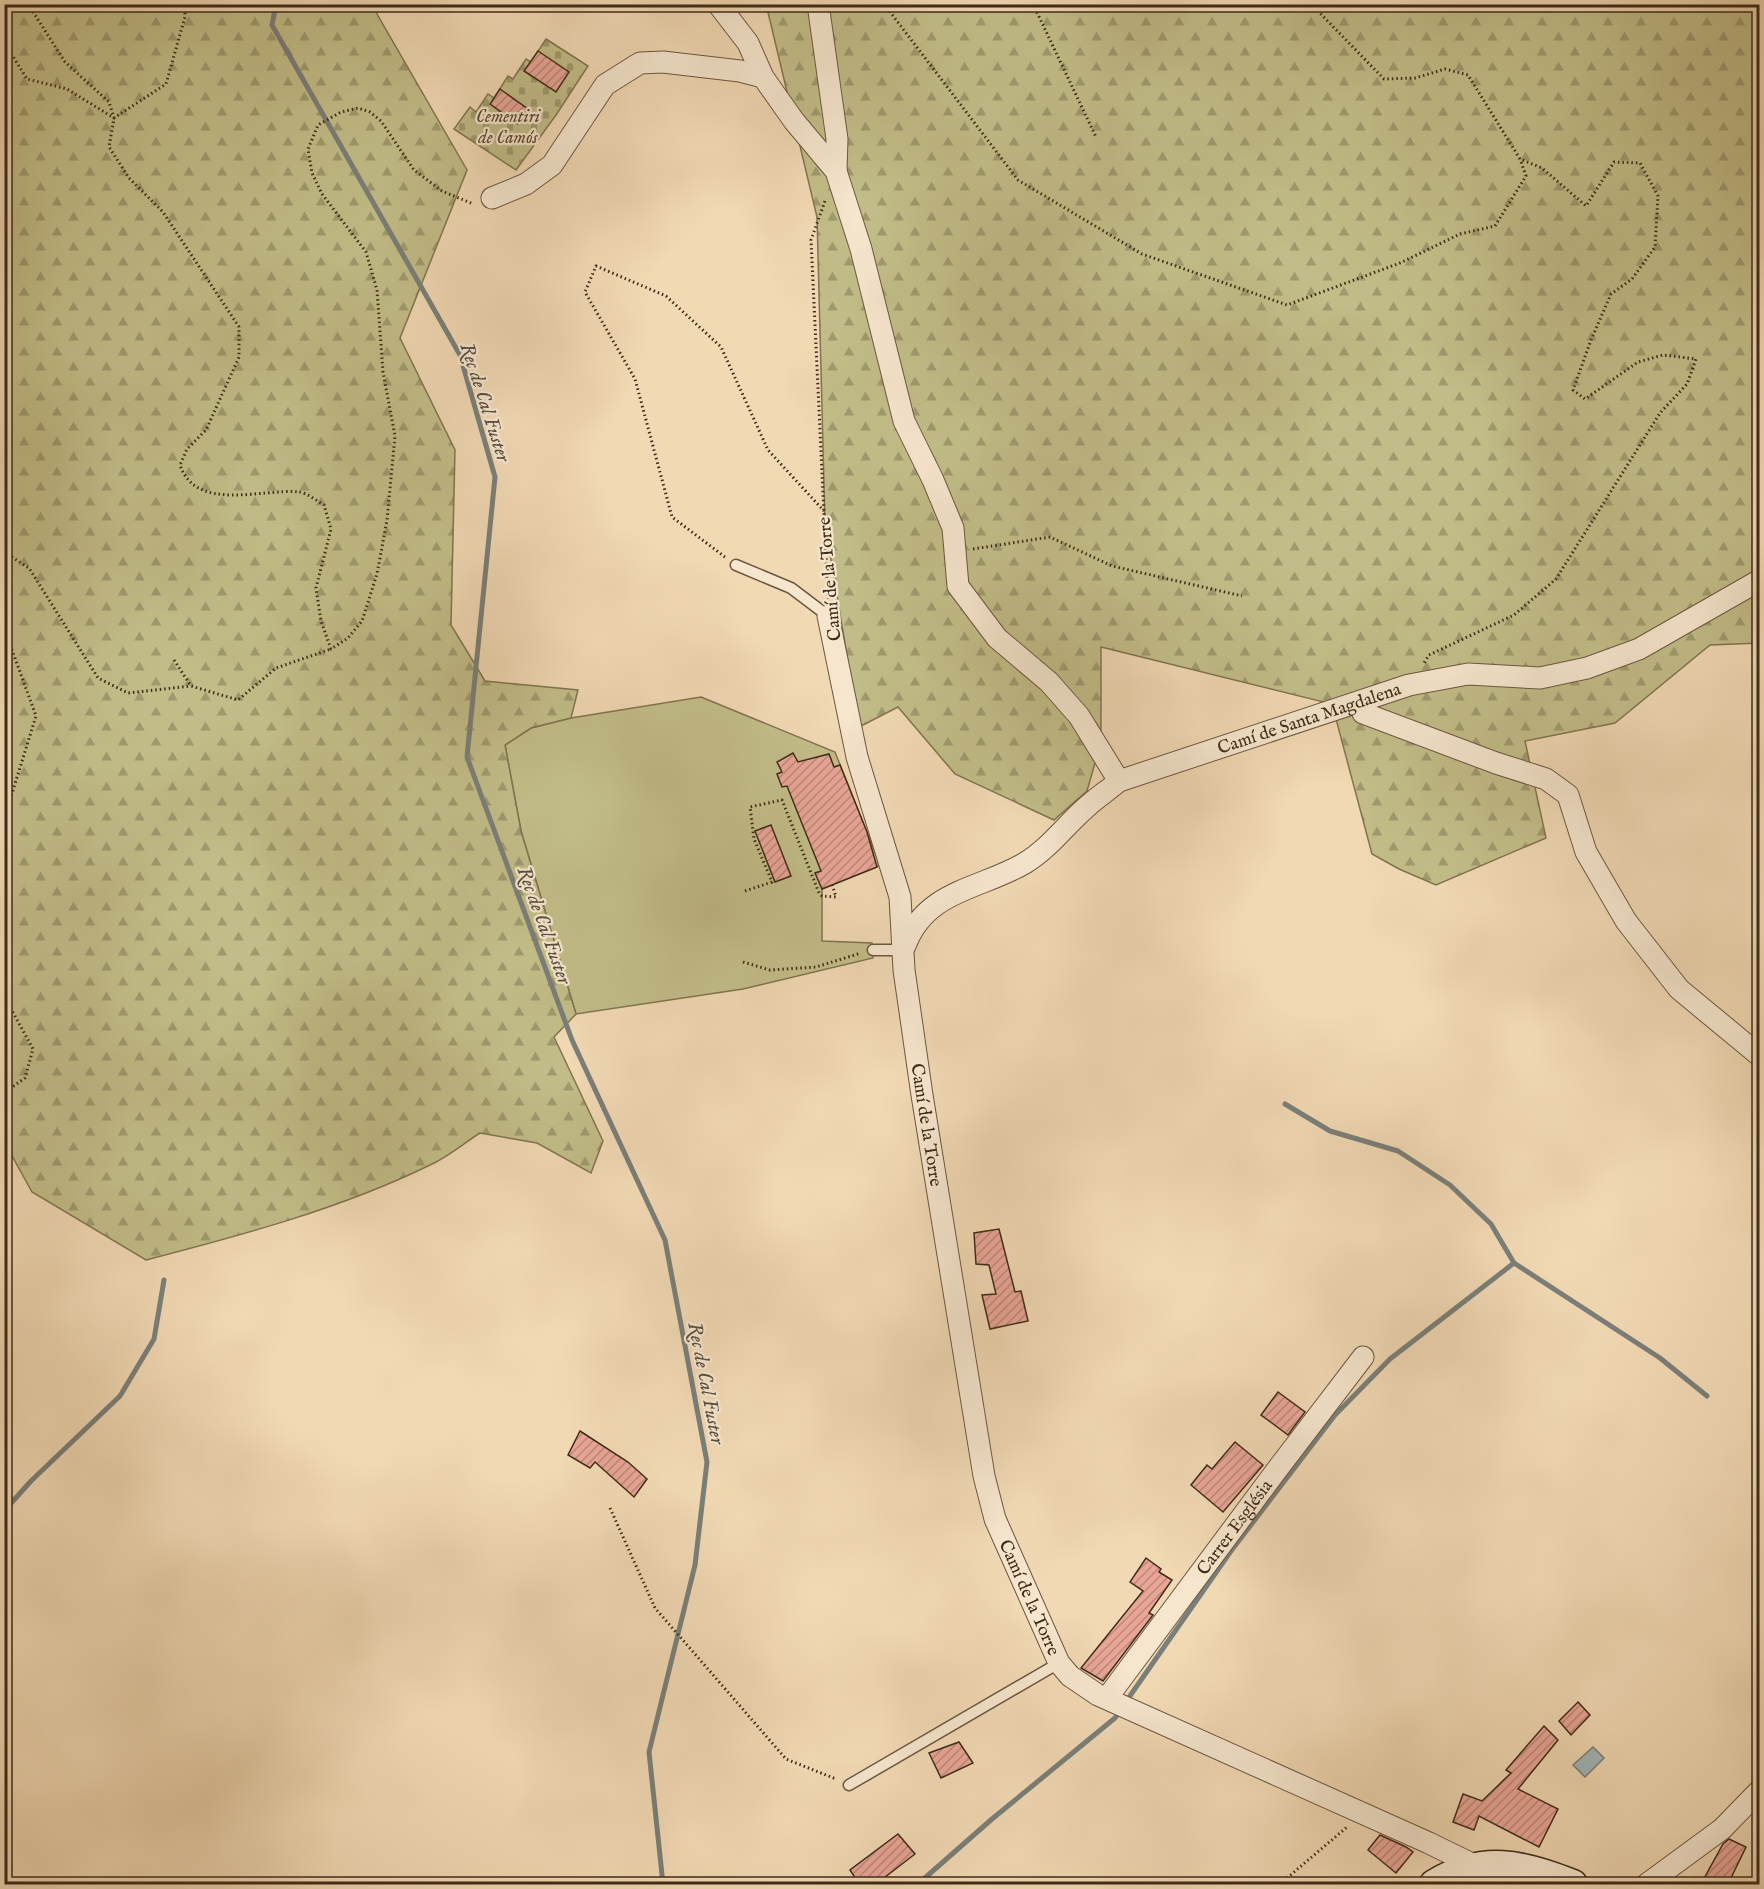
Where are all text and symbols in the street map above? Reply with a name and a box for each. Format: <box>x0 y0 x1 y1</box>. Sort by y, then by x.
park label: Cementiri de Camós <box>476 106 542 150</box>
water label: Rec de Cal Fuster <box>454 340 516 466</box>
street label: Camí de la Torre <box>814 516 847 642</box>
street label: Camí de Santa Magdalena <box>1215 678 1404 761</box>
water label: Rec de Cal Fuster <box>511 863 577 989</box>
street label: Camí de la Torre <box>905 1062 947 1188</box>
water label: Rec de Cal Fuster <box>681 1320 730 1448</box>
street label: Carrer Església <box>1192 1476 1279 1580</box>
street label: Camí de la Torre <box>993 1536 1064 1660</box>

